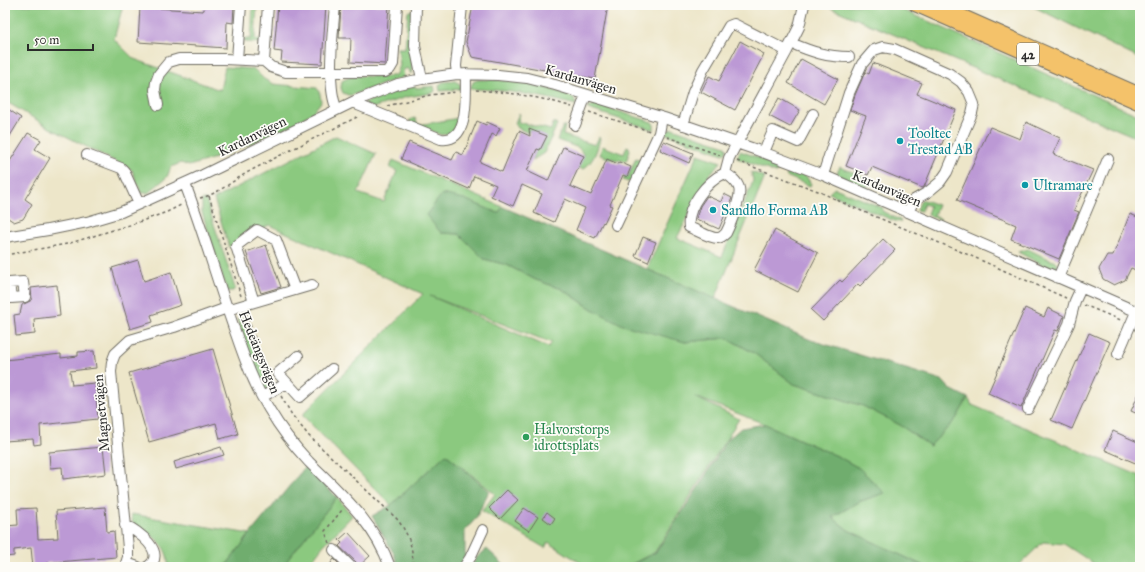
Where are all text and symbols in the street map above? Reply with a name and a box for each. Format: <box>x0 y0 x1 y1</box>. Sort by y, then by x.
scale bar <box>28 26 93 52</box>
text: 50 m <box>34 33 59 47</box>
road number: 42 <box>1017 43 1039 65</box>
street label: Kardanvägen <box>543 61 619 98</box>
street label: Kardanvägen <box>215 112 290 160</box>
place label: Tooltec Trestad AB <box>908 125 973 158</box>
marker: Tooltec Trestad AB <box>895 136 905 146</box>
street label: Kardanvägen <box>849 166 925 211</box>
place label: Ultramare <box>1033 177 1093 194</box>
marker: Ultramare <box>1020 180 1030 190</box>
place label: Sandflo Forma AB <box>721 202 828 219</box>
marker: Sandflo Forma AB <box>708 205 718 215</box>
street label: Hedeängsvägen <box>235 308 284 397</box>
street label: Magnetvägen <box>90 373 113 452</box>
place label: Halvorstorps idrottsplats <box>534 421 609 454</box>
marker: Halvorstorps idrottsplats <box>521 432 531 442</box>

